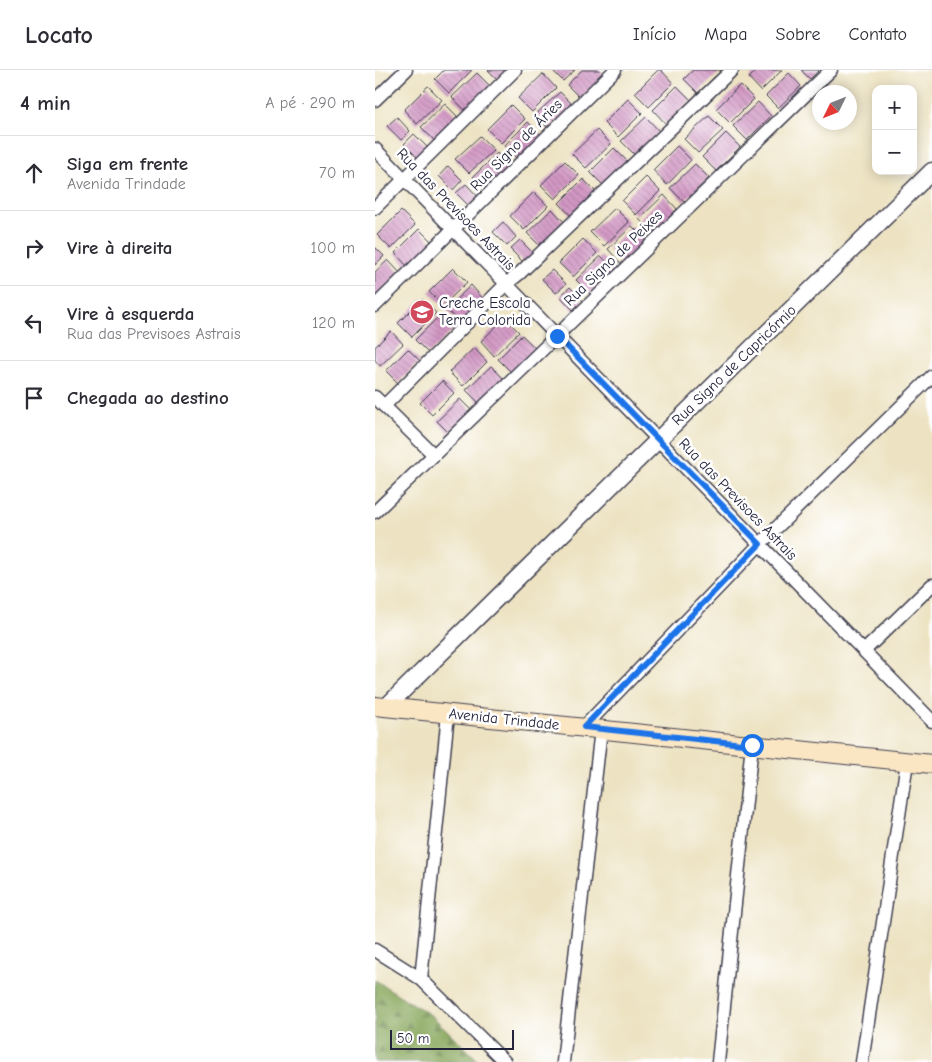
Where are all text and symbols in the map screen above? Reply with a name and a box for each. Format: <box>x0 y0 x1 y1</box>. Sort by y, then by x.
text: Locato <box>25 21 93 49</box>
text: Início <box>633 24 676 45</box>
text: Mapa <box>704 24 747 45</box>
text: Sobre <box>775 24 820 45</box>
text: Contato <box>848 24 907 45</box>
north arrow <box>812 85 857 130</box>
map controls <box>872 85 917 175</box>
button: + <box>872 85 917 130</box>
text: 4 min <box>20 91 71 115</box>
text: A pé · 290 m <box>265 94 355 112</box>
street label: Rua Signo de Áries <box>466 95 566 195</box>
button: − <box>872 130 917 175</box>
street label: Rua das Previsoes Astrais <box>393 144 519 274</box>
text: Siga em frente <box>67 153 188 175</box>
icon: ahead <box>20 159 48 187</box>
text: 70 m <box>319 164 355 182</box>
text: Avenida Trindade <box>67 175 186 193</box>
street label: Rua Signo de Peixes <box>560 206 666 310</box>
icon: right <box>20 234 48 262</box>
text: Vire à direita <box>67 237 172 259</box>
text: 100 m <box>311 239 355 257</box>
place label: Creche Escola Terra Colorida <box>439 294 531 329</box>
school or university icon: Creche Escola Terra Colorida <box>409 299 435 325</box>
street label: Rua Signo de Capricórnio <box>668 301 800 429</box>
text: Vire à esquerda <box>67 303 194 325</box>
icon: left <box>20 309 48 337</box>
text: 120 m <box>312 314 355 332</box>
text: Rua das Previsoes Astrais <box>67 325 241 343</box>
route end <box>546 325 569 348</box>
icon: arrive <box>20 384 48 412</box>
text: Chegada ao destino <box>67 387 229 409</box>
street label: Rua das Previsoes Astrais <box>675 434 801 564</box>
street label: Avenida Trindade <box>448 704 561 734</box>
route start <box>741 734 764 757</box>
scale bar <box>390 1027 514 1050</box>
text: 50 m <box>397 1030 429 1047</box>

